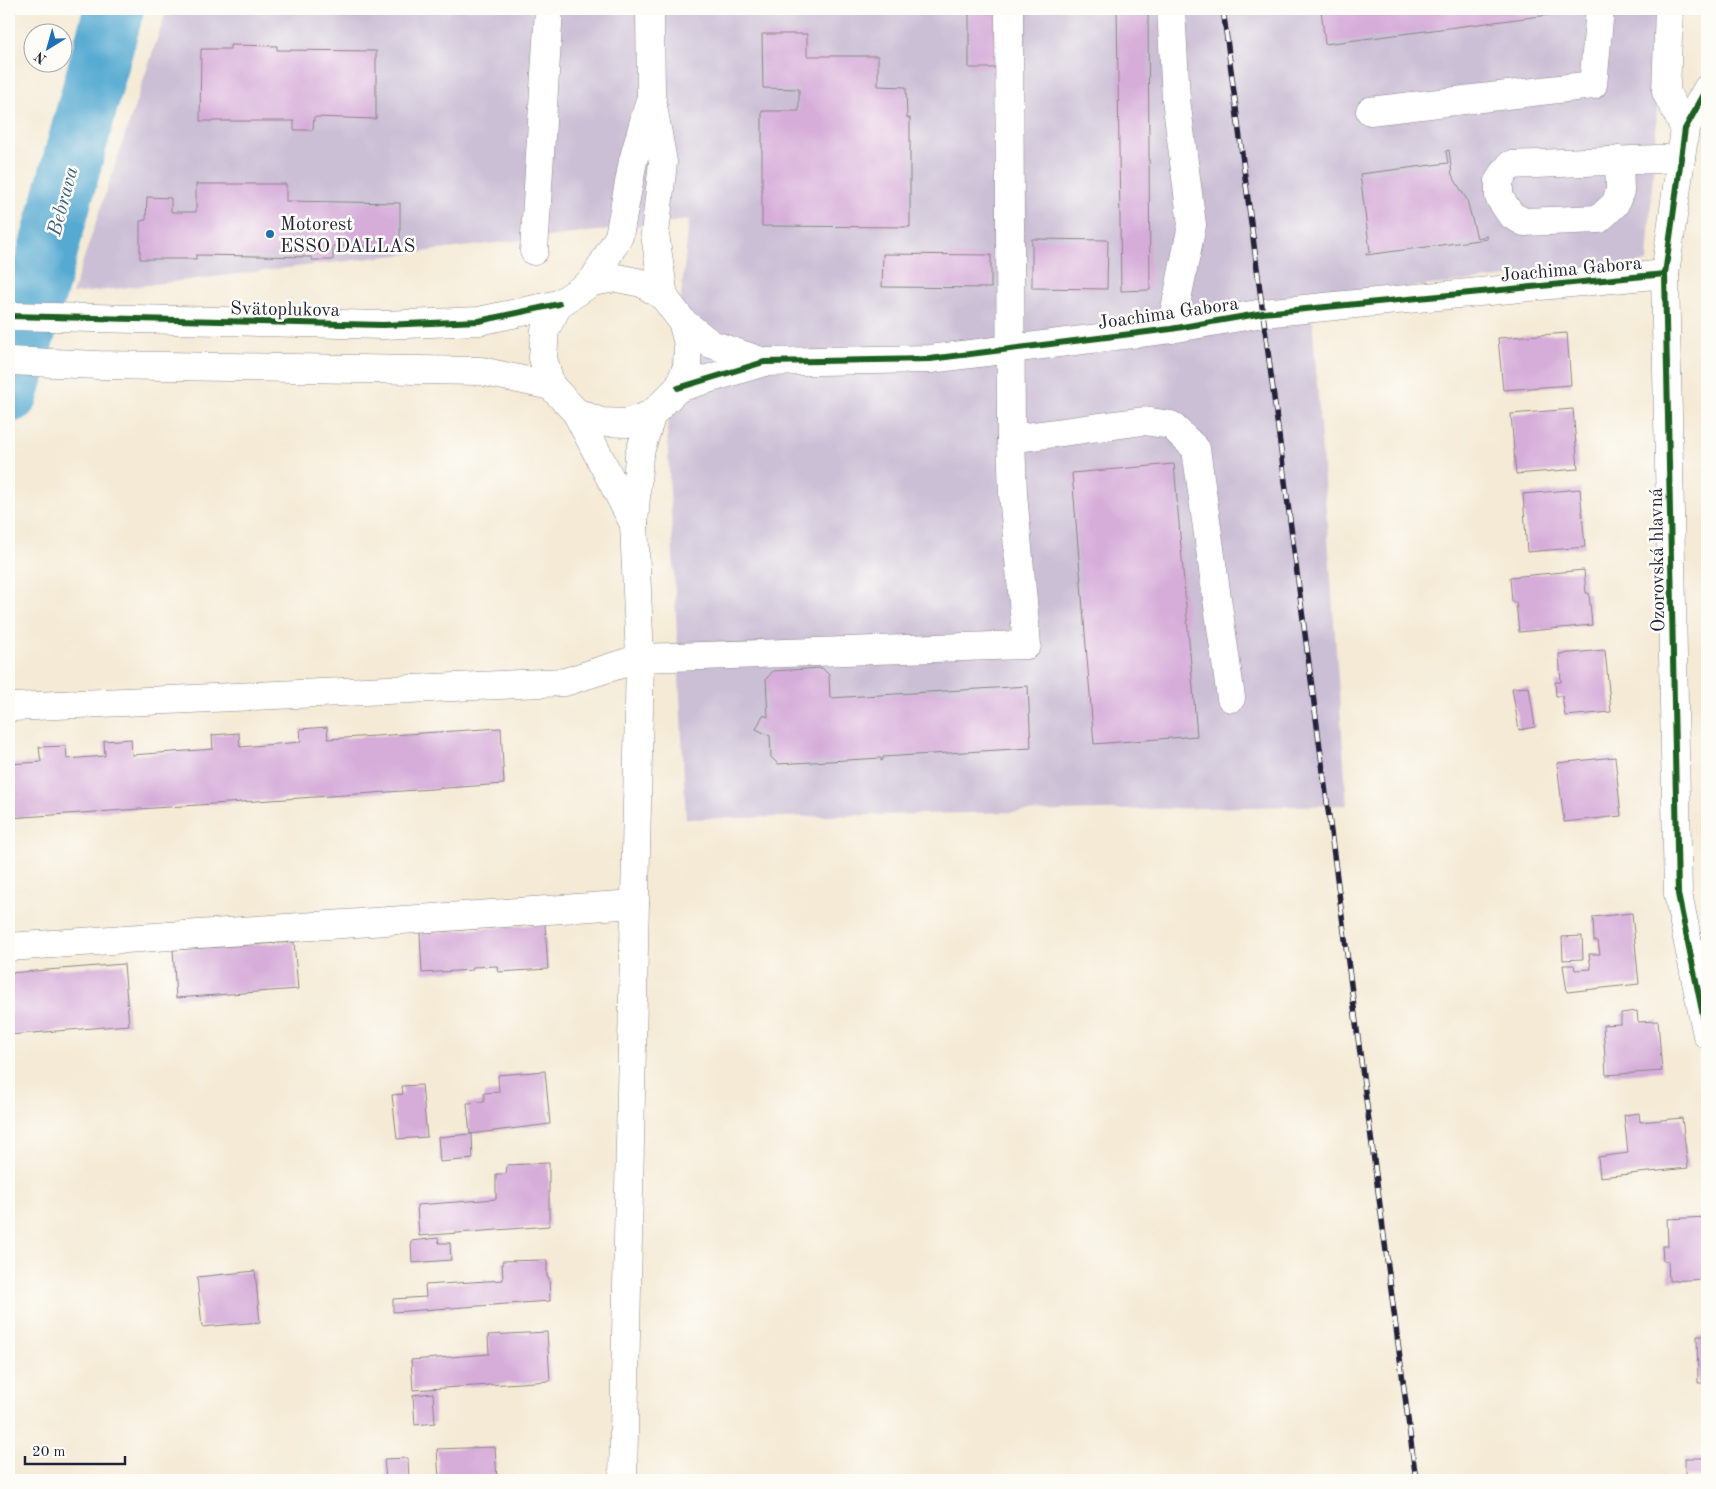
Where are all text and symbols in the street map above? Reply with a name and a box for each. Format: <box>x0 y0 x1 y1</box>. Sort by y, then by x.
north arrow <box>22 22 72 72</box>
text: N <box>32 49 49 66</box>
water label: Bebrava <box>45 165 83 239</box>
place label: Motorest ESSO DALLAS <box>280 216 415 257</box>
marker: Motorest ESSO DALLAS <box>264 228 276 240</box>
street label: Joachima Gabora <box>1500 255 1643 286</box>
street label: Joachima Gabora <box>1097 295 1241 334</box>
street label: Svätoplukova <box>230 300 341 321</box>
street label: Ozorovská hlavná <box>1648 487 1669 632</box>
scale bar <box>25 1434 125 1466</box>
text: 20 m <box>32 1445 66 1460</box>

